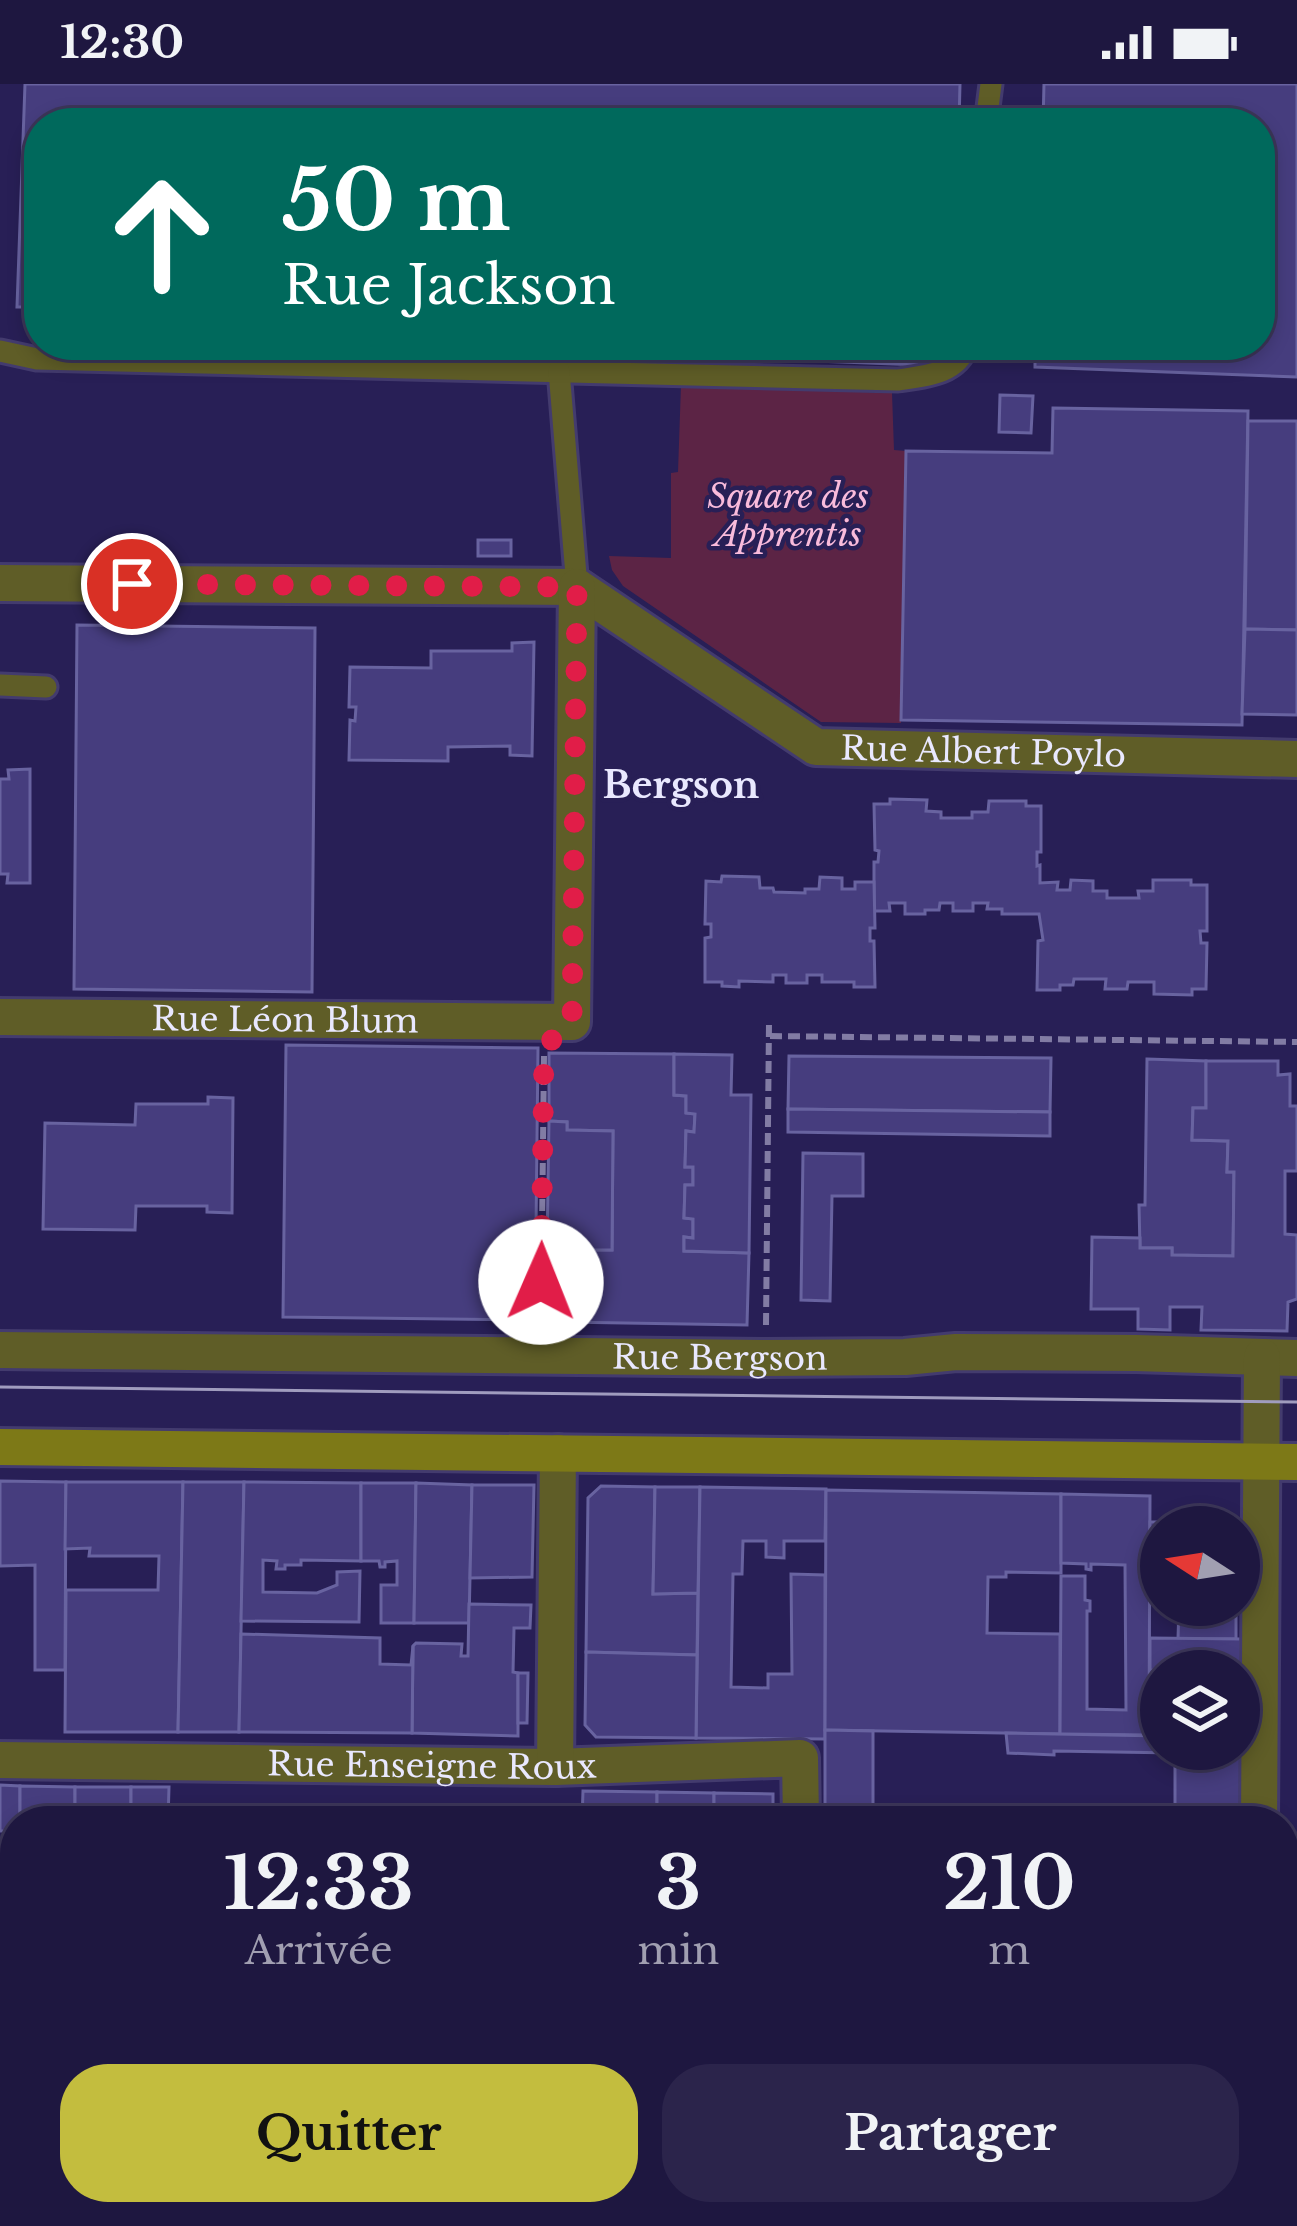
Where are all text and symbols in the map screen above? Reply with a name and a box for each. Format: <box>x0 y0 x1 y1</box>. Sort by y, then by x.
text: 12:30 <box>60 14 184 70</box>
text: 50 m <box>282 149 511 253</box>
icon: ahead <box>84 156 240 312</box>
text: Rue Jackson <box>282 252 616 319</box>
park label: Square des Apprentis <box>707 476 869 555</box>
pin <box>81 533 183 635</box>
icon: arrive <box>99 551 165 617</box>
street label: Rue Albert Poylo <box>840 727 1126 775</box>
district label: Bergson <box>603 763 759 808</box>
street label: Rue Léon Blum <box>151 998 419 1041</box>
position arrow <box>478 1219 604 1345</box>
street label: Rue Bergson <box>612 1336 828 1379</box>
north arrow <box>1140 1506 1260 1626</box>
map controls <box>1140 1506 1260 1770</box>
button: layers <box>1140 1650 1260 1770</box>
street label: Rue Enseigne Roux <box>267 1743 597 1788</box>
text: 12:33 <box>223 1839 414 1928</box>
text: 3 <box>655 1839 701 1928</box>
text: 210 <box>943 1839 1076 1928</box>
text: Arrivée <box>245 1926 393 1975</box>
text: min <box>637 1926 719 1975</box>
text: m <box>988 1926 1030 1975</box>
button: Quitter <box>60 2064 638 2202</box>
button: Partager <box>662 2064 1239 2202</box>

